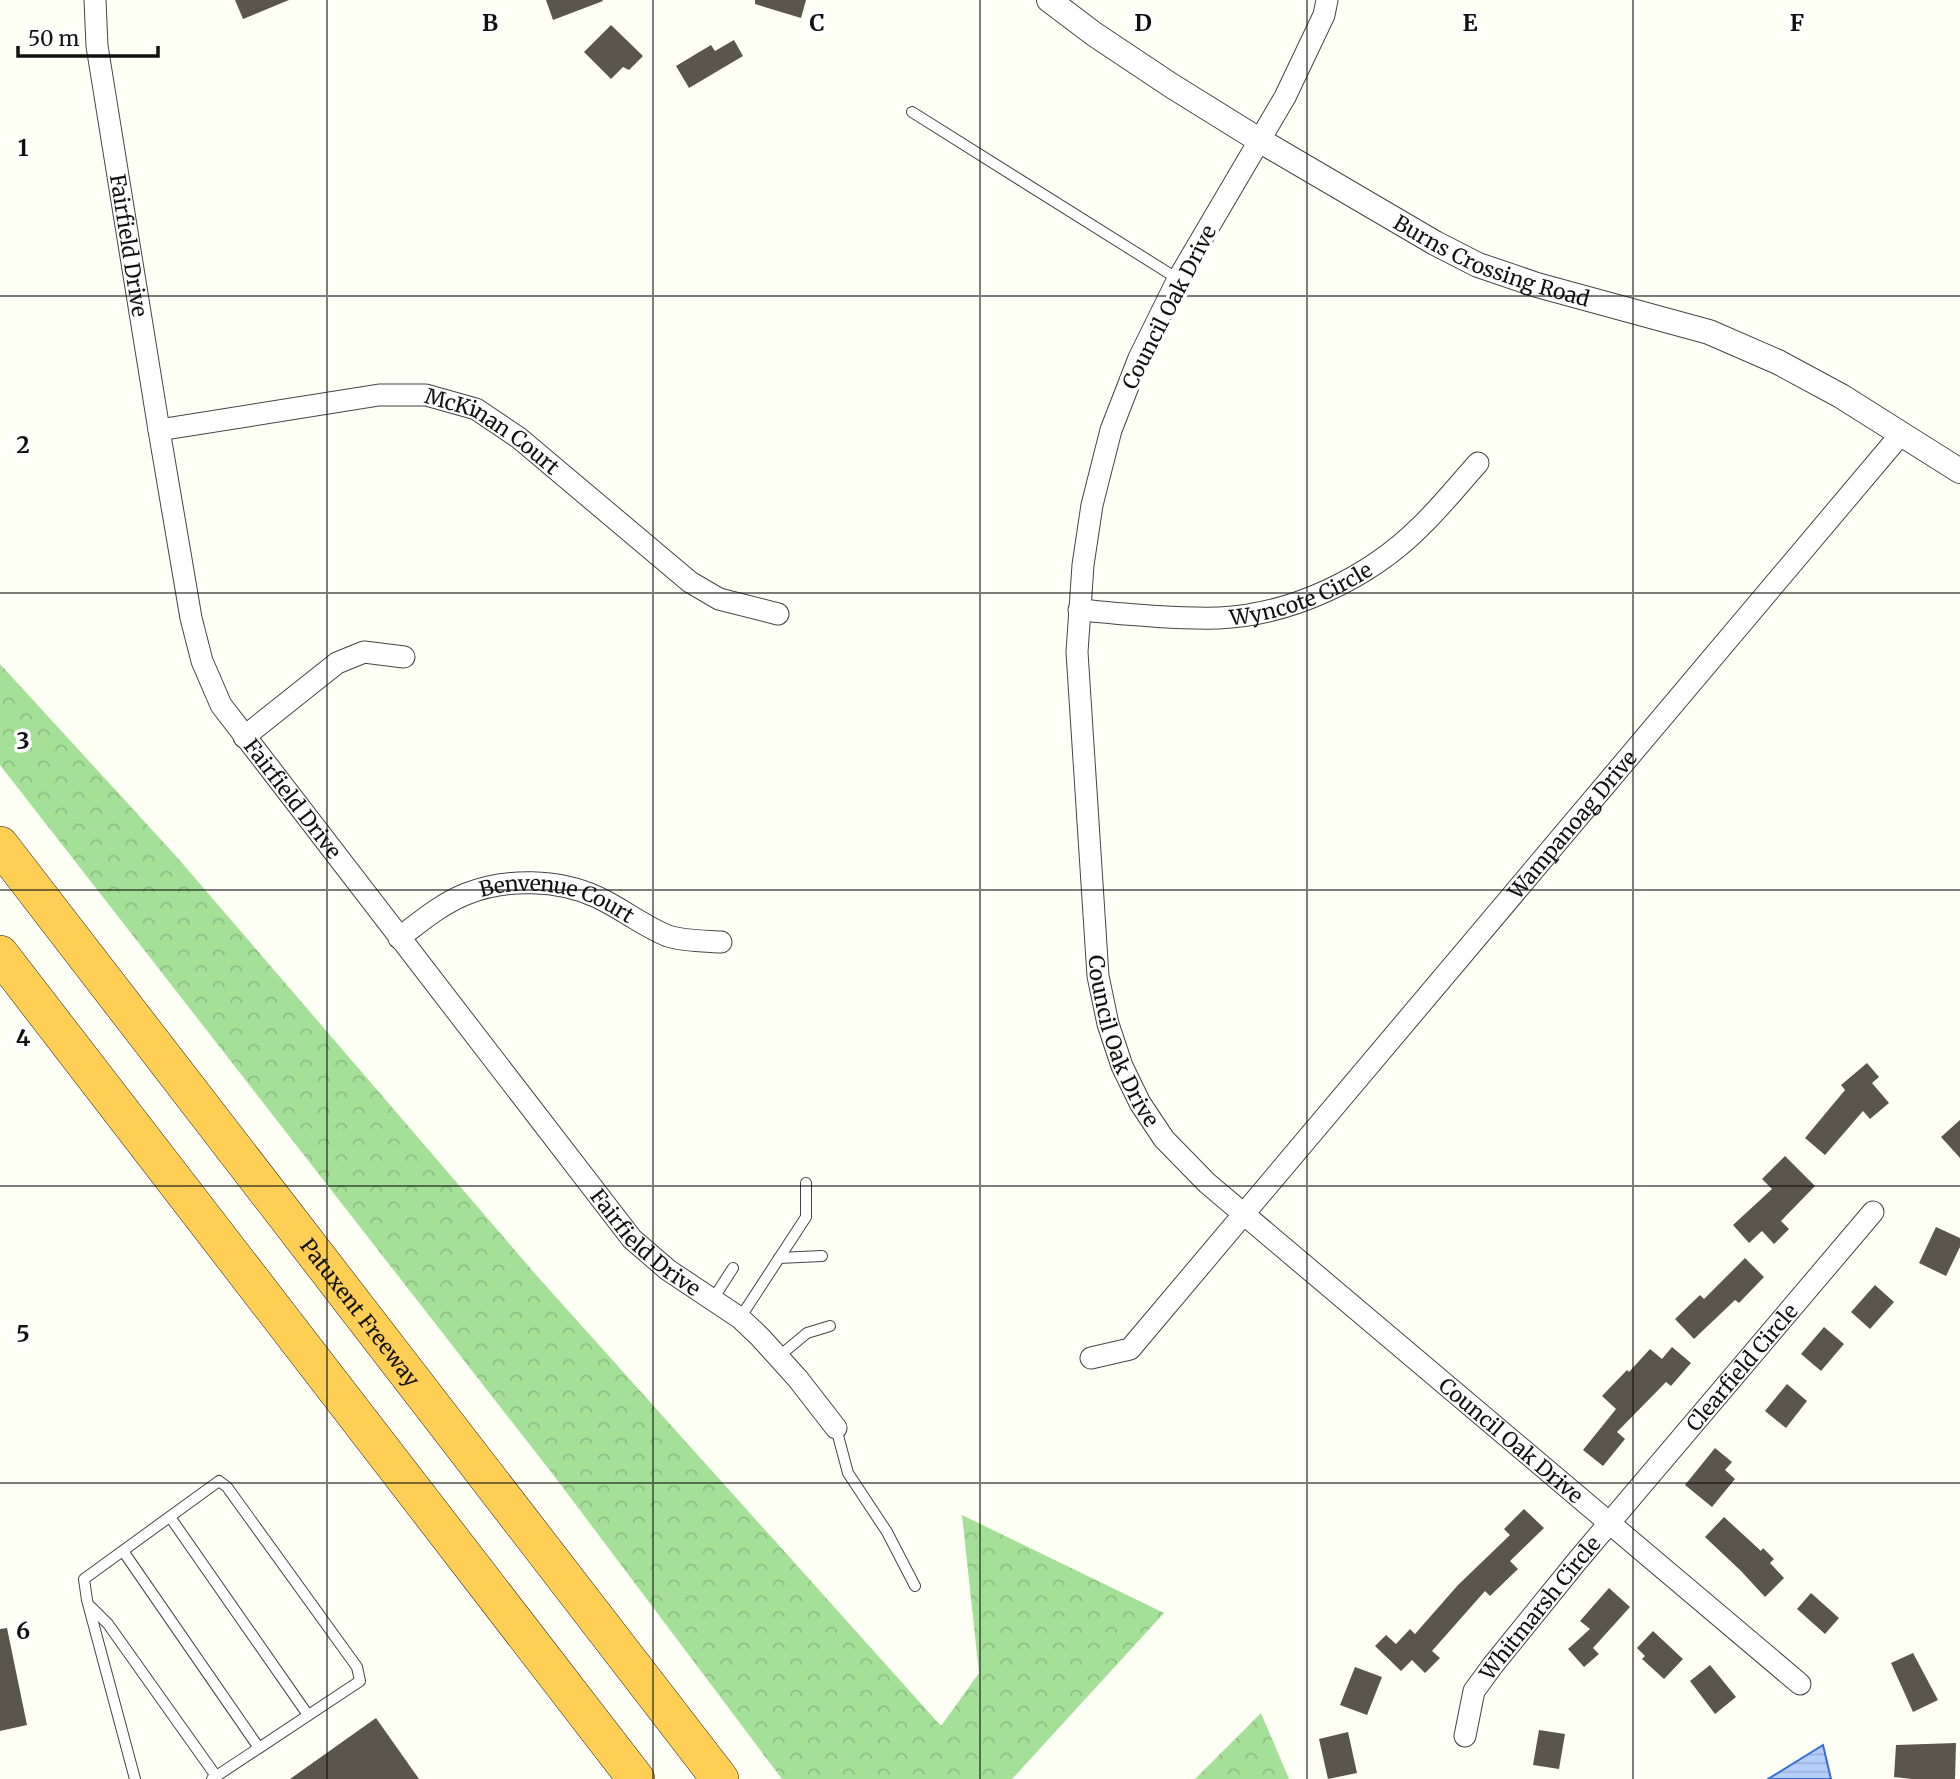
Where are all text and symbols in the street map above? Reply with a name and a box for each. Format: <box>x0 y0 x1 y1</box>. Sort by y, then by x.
text: B <box>482 8 498 37</box>
text: C <box>809 8 825 37</box>
text: D <box>1134 8 1152 37</box>
text: E <box>1462 8 1478 37</box>
text: F <box>1790 8 1804 37</box>
scale bar <box>18 14 158 58</box>
text: 50 m <box>28 25 79 52</box>
text: 1 <box>18 133 29 162</box>
street label: Fairfield Drive <box>104 172 154 319</box>
street label: Burns Crossing Road <box>1389 208 1593 312</box>
street label: Council Oak Drive <box>1116 220 1222 394</box>
street label: McKinan Court <box>422 382 565 480</box>
text: 2 <box>16 430 30 459</box>
street label: Wyncote Circle <box>1227 556 1377 631</box>
text: 3 <box>16 726 30 755</box>
street label: Fairfield Drive <box>238 733 348 864</box>
street label: Wampanoag Drive <box>1501 745 1642 905</box>
street label: Benvenue Court <box>476 869 639 928</box>
street label: Council Oak Drive <box>1083 954 1165 1132</box>
text: 4 <box>16 1023 31 1052</box>
street label: Fairfield Drive <box>585 1183 706 1302</box>
street label: Patuxent Freeway <box>295 1233 426 1392</box>
street label: Clearfield Circle <box>1680 1298 1803 1437</box>
text: 5 <box>16 1319 30 1348</box>
street label: Council Oak Drive <box>1433 1371 1589 1509</box>
street label: Whitmarsh Circle <box>1473 1530 1606 1686</box>
text: 6 <box>16 1616 30 1645</box>

